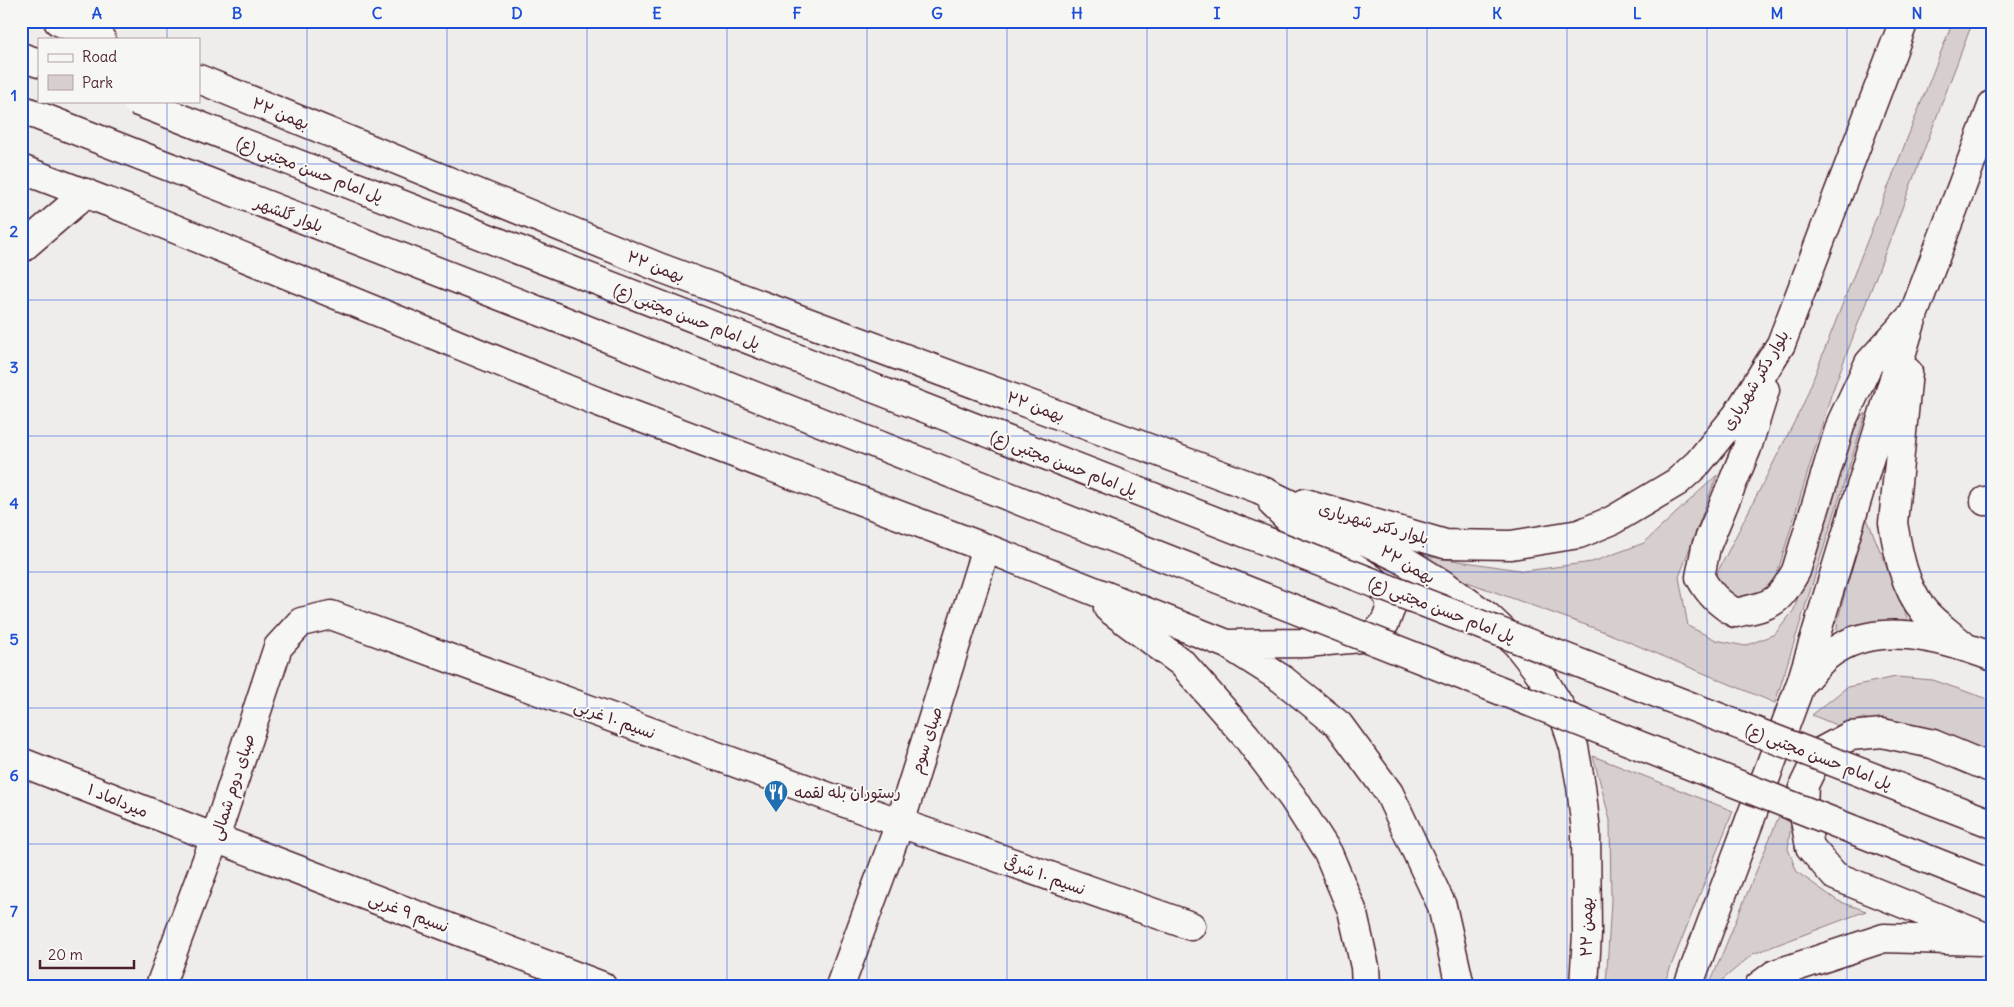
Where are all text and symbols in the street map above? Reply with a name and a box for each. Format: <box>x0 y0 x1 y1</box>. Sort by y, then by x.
text: A <box>92 3 102 23</box>
text: B <box>232 3 243 23</box>
text: C <box>372 3 383 23</box>
text: D <box>511 3 523 23</box>
text: E <box>652 3 662 23</box>
text: F <box>792 3 802 23</box>
text: G <box>931 3 943 23</box>
text: H <box>1071 3 1083 23</box>
text: I <box>1214 3 1221 23</box>
text: J <box>1353 3 1362 23</box>
text: K <box>1492 3 1502 23</box>
text: L <box>1633 3 1642 23</box>
text: M <box>1771 3 1784 23</box>
text: N <box>1911 3 1923 23</box>
legend <box>38 38 200 102</box>
text: Road <box>82 47 117 66</box>
text: Park <box>82 73 113 92</box>
text: 1 <box>11 85 17 105</box>
street label: ۲۲ بهمن <box>249 93 313 133</box>
street label: پل امام حسن مجتبی (ع) <box>233 132 386 209</box>
street label: بلوار گلشهر <box>250 191 326 237</box>
text: 2 <box>10 221 19 241</box>
street label: ۲۲ بهمن <box>624 246 688 286</box>
street label: پل امام حسن مجتبی (ع) <box>610 279 763 356</box>
street label: بلوار دکتر شهریاری <box>1717 326 1794 434</box>
text: 3 <box>9 357 19 377</box>
street label: ۲۲ بهمن <box>1004 386 1068 426</box>
street label: پل امام حسن مجتبی (ع) <box>987 426 1140 503</box>
text: 4 <box>9 493 19 513</box>
street label: بلوار دکتر شهریاری <box>1316 498 1431 549</box>
street label: ۲۲ بهمن <box>1377 540 1439 588</box>
street label: پل امام حسن مجتبی (ع) <box>1365 572 1518 649</box>
text: 5 <box>9 629 19 649</box>
street label: نسیم ۱۰ غربی <box>571 695 658 746</box>
street label: صبای سوم <box>906 704 949 777</box>
street label: پل امام حسن مجتبی (ع) <box>1742 719 1895 796</box>
street label: صبای دوم شمالی <box>205 731 261 844</box>
text: 6 <box>9 765 19 785</box>
street label: میرداماد ۱ <box>85 779 151 821</box>
restaurant icon: رستوران بله لقمه <box>763 779 789 813</box>
place label: رستوران بله لقمه <box>794 782 901 803</box>
street label: نسیم ۱۰ شرقی <box>1001 851 1088 902</box>
street label: نسیم ۹ غربی <box>365 888 452 939</box>
street label: ۲۲ بهمن <box>1575 897 1597 957</box>
text: 7 <box>10 901 18 921</box>
scale bar <box>40 937 134 969</box>
text: 20 m <box>48 945 83 964</box>

